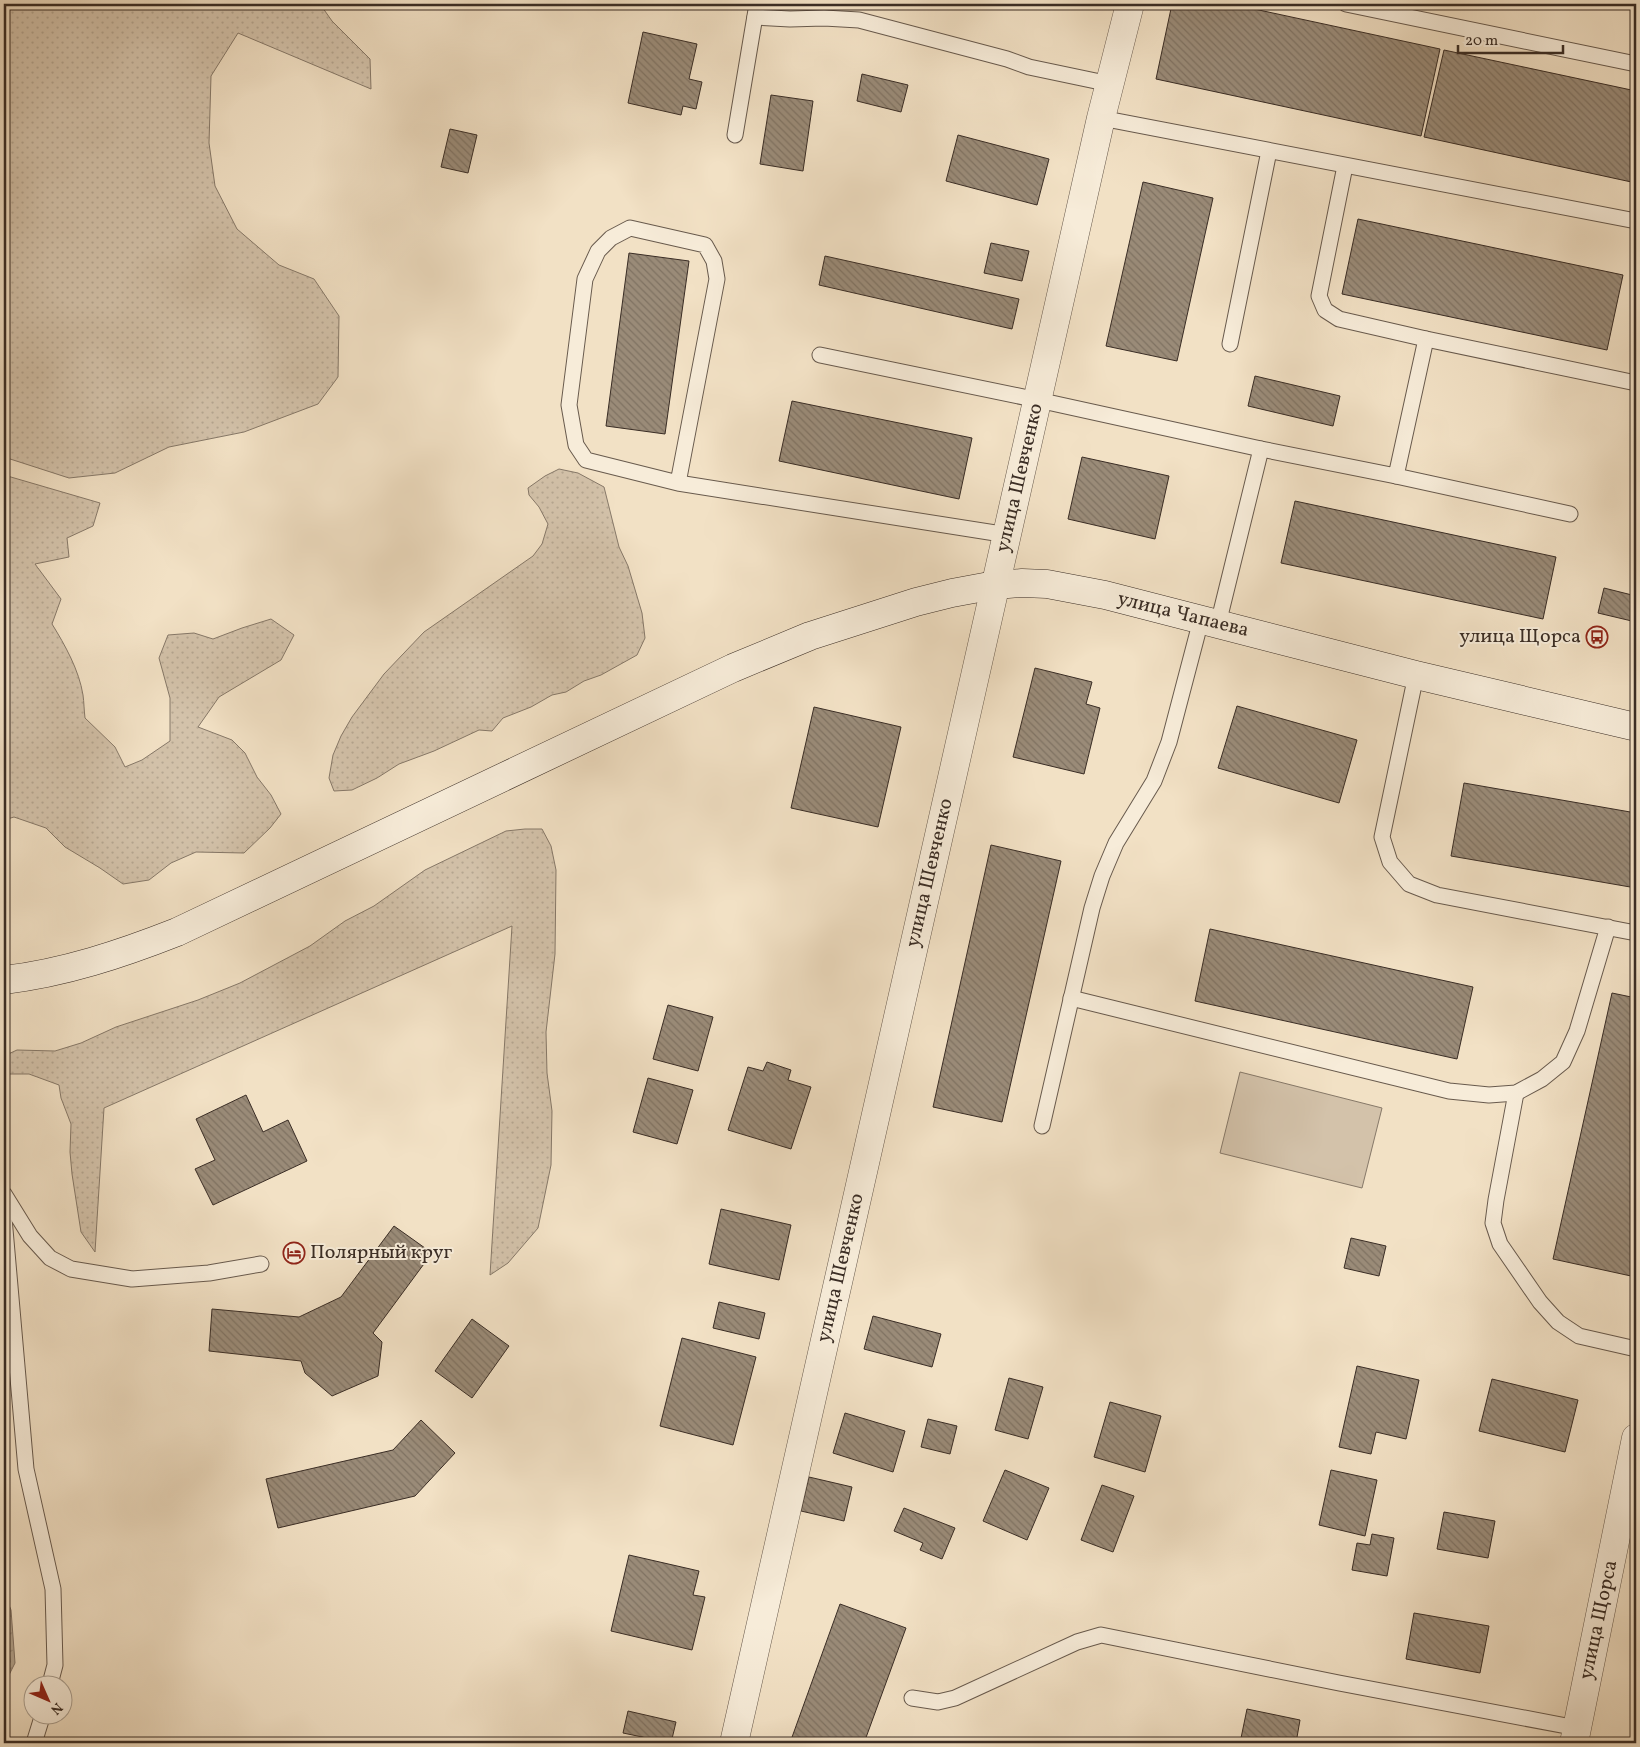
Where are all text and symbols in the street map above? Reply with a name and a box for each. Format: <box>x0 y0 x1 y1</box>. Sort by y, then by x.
scale bar <box>1458 22 1562 54</box>
text: 20 m <box>1465 31 1498 52</box>
street label: улица Шевченко <box>989 401 1051 555</box>
street label: улица Чапаева <box>1114 585 1252 645</box>
place label: улица Щорса <box>1459 623 1581 651</box>
bus stop icon: улица Щорса <box>1585 625 1609 649</box>
street label: улица Шевченко <box>899 796 961 950</box>
street label: улица Шевченко <box>810 1191 872 1345</box>
place label: Полярный круг <box>310 1239 452 1267</box>
hotel icon: Полярный круг <box>282 1241 306 1265</box>
street label: улица Щорса <box>1573 1557 1625 1682</box>
north arrow <box>22 1674 72 1724</box>
text: N <box>46 1698 66 1718</box>

